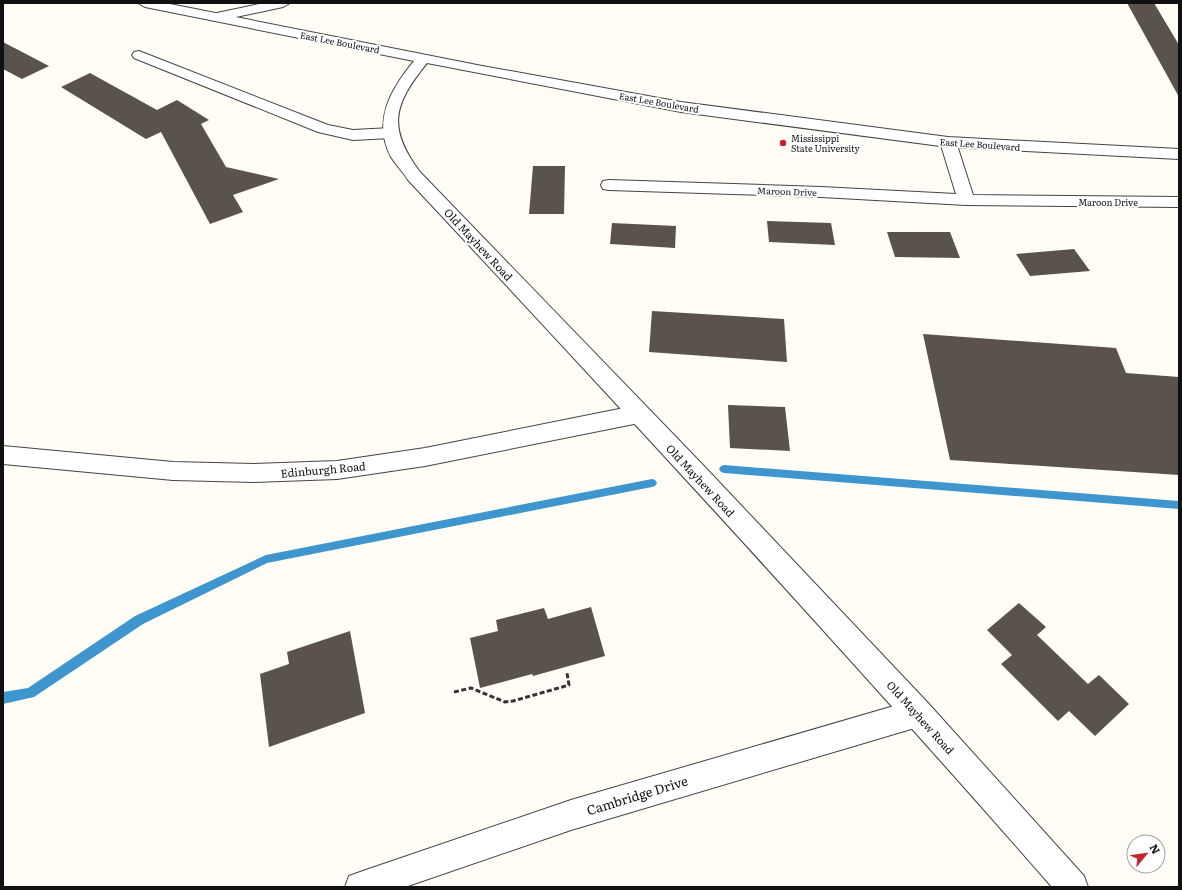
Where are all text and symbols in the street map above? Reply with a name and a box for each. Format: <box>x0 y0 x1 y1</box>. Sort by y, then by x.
street label: East Lee Boulevard <box>299 27 381 57</box>
street label: East Lee Boulevard <box>618 88 700 116</box>
place label: Mississippi State University <box>791 131 861 155</box>
street label: East Lee Boulevard <box>939 134 1021 154</box>
marker: Mississippi State University <box>778 138 788 148</box>
street label: Maroon Drive <box>757 183 817 199</box>
street label: Maroon Drive <box>1078 195 1138 209</box>
street label: Old Mayhew Road <box>441 204 517 284</box>
street label: Old Mayhew Road <box>663 440 739 520</box>
street label: Edinburgh Road <box>280 457 366 481</box>
street label: Old Mayhew Road <box>884 677 959 758</box>
street label: Cambridge Drive <box>584 771 690 819</box>
north arrow <box>1126 834 1166 874</box>
text: N <box>1146 841 1165 857</box>

